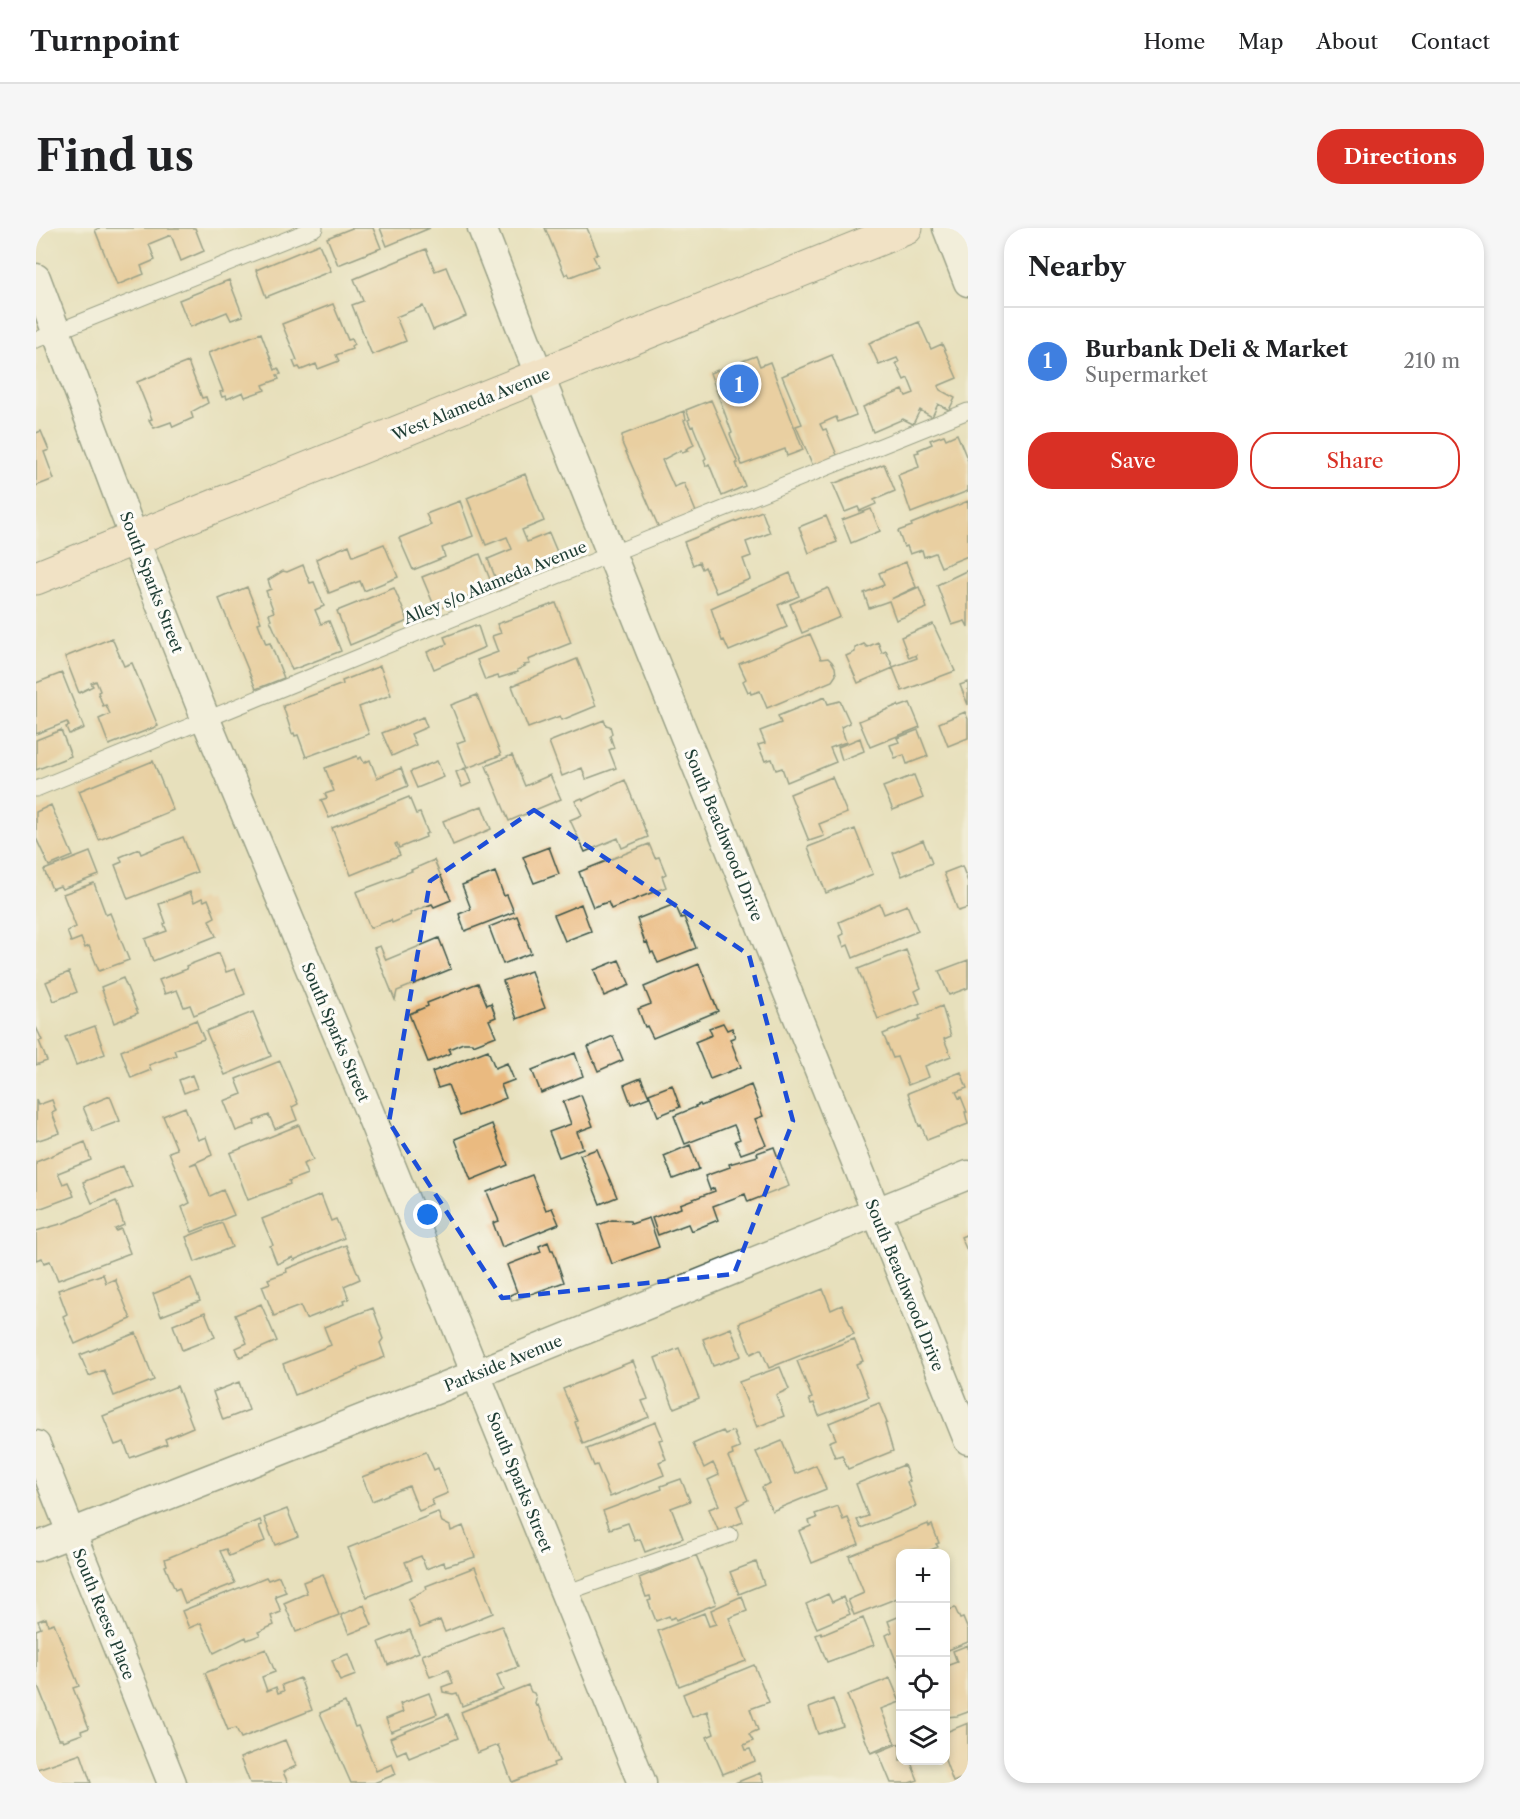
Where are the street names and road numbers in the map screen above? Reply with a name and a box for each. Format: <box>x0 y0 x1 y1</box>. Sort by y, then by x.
street label: West Alameda Avenue <box>388 363 553 445</box>
street label: South Sparks Street <box>116 509 188 656</box>
street label: Alley s/o Alameda Avenue <box>399 536 590 628</box>
street label: South Beachwood Drive <box>680 746 768 924</box>
street label: South Sparks Street <box>298 959 375 1105</box>
street label: South Beachwood Drive <box>861 1196 949 1374</box>
street label: Parkside Avenue <box>441 1330 565 1396</box>
street label: South Sparks Street <box>483 1409 557 1555</box>
street label: South Reese Place <box>68 1545 140 1683</box>

